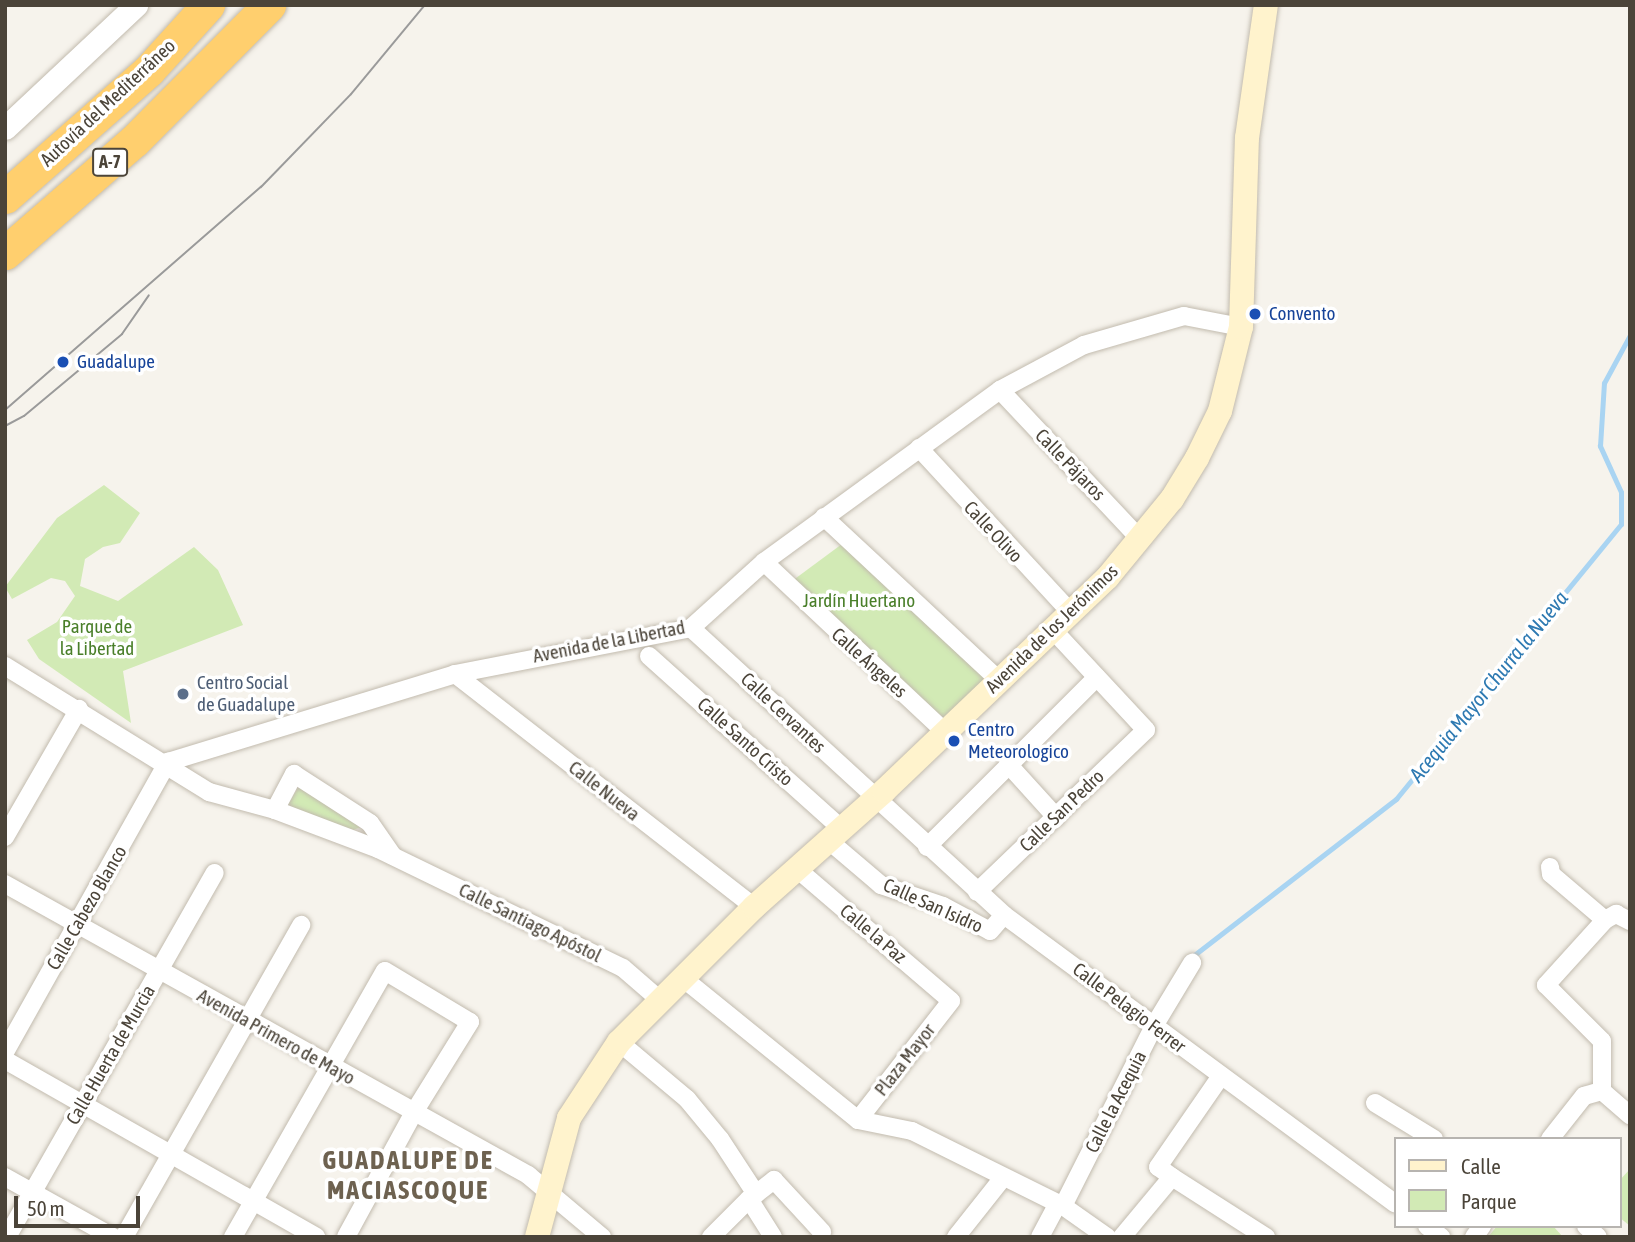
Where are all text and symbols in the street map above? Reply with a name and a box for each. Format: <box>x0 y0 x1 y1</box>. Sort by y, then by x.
street label: Autovía del Mediterráneo <box>36 35 180 171</box>
road number: A-7 <box>91 148 129 176</box>
place label: Convento <box>1269 303 1335 325</box>
marker: Convento <box>1247 306 1263 322</box>
place label: Guadalupe <box>77 351 155 373</box>
marker: Guadalupe <box>55 354 71 370</box>
street label: Calle Pájaros <box>1030 424 1110 506</box>
street label: Calle Olivo <box>959 497 1027 567</box>
street label: Avenida de los Jerónimos <box>981 560 1123 698</box>
water label: Acequia Mayor Churra la Nueva <box>1403 586 1573 786</box>
park label: Jardín Huertano <box>803 590 915 612</box>
park label: Parque de la Libertad <box>60 616 134 660</box>
street label: Avenida de la Libertad <box>531 616 687 668</box>
street label: Calle Ángeles <box>827 623 911 703</box>
street label: Calle Cervantes <box>736 668 830 758</box>
place label: Centro Social de Guadalupe <box>197 672 295 716</box>
marker: Centro Social de Guadalupe <box>175 686 191 702</box>
street label: Calle Santo Cristo <box>692 693 798 791</box>
place label: Centro Meteorologico <box>968 719 1069 763</box>
marker: Centro Meteorologico <box>946 733 962 749</box>
street label: Calle Nueva <box>564 756 644 826</box>
street label: Calle San Pedro <box>1015 765 1109 857</box>
street label: Calle Cabezo Blanco <box>42 842 132 974</box>
street label: Calle San Isidro <box>880 874 986 938</box>
street label: Calle Santiago Apóstol <box>455 879 605 967</box>
street label: Calle la Paz <box>835 900 911 968</box>
street label: Calle Pelagio Ferrer <box>1068 958 1190 1058</box>
street label: Calle Huerta de Murcia <box>62 981 160 1129</box>
street label: Avenida Primero de Mayo <box>193 984 359 1090</box>
street label: Plaza Mayor <box>870 1019 940 1101</box>
street label: Calle la Acequia <box>1081 1047 1151 1157</box>
legend <box>1394 1137 1621 1228</box>
district label: GUADALUPE DE MACIASCOQUE <box>324 1145 492 1206</box>
text: Calle <box>1461 1154 1501 1178</box>
scale bar <box>18 1182 144 1226</box>
text: Parque <box>1461 1189 1516 1213</box>
text: 50 m <box>27 1196 65 1220</box>

